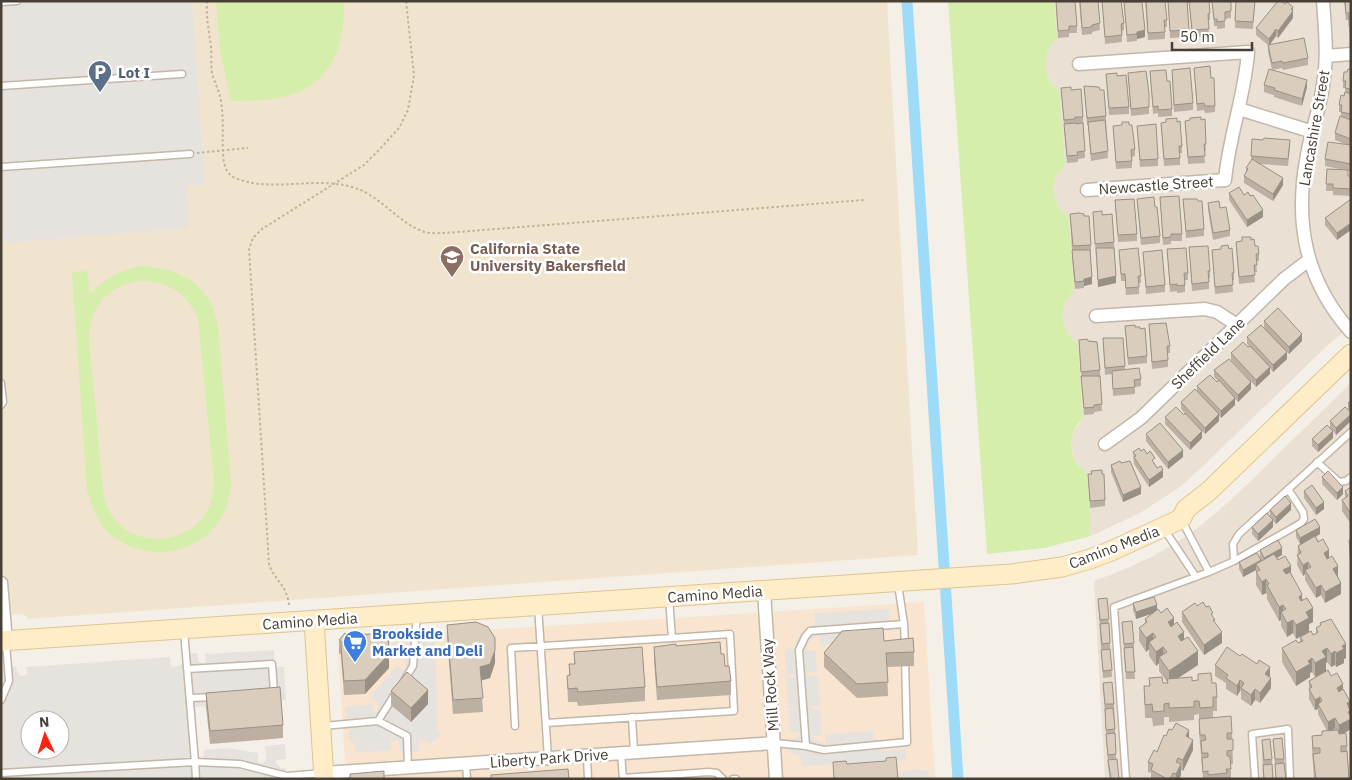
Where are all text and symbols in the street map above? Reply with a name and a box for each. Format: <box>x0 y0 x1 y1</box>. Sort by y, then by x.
scale bar <box>1172 20 1252 52</box>
text: 50 m <box>1180 27 1215 46</box>
parking icon: Lot I <box>87 59 113 93</box>
place label: Lot I <box>118 63 150 82</box>
street label: Lancashire Street <box>1294 68 1334 188</box>
street label: Newcastle Street <box>1098 172 1214 198</box>
place label: California State University Bakersfield <box>470 239 626 275</box>
school or university icon: California State University Bakersfield <box>439 244 465 278</box>
street label: Sheffield Lane <box>1167 313 1249 393</box>
street label: Camino Media <box>1066 521 1162 573</box>
street label: Camino Media <box>667 581 763 607</box>
street label: Camino Media <box>262 608 358 634</box>
place label: Brookside Market and Deli <box>372 624 483 660</box>
supermarket icon: Brookside Market and Deli <box>342 629 368 663</box>
street label: Mill Rock Way <box>757 637 783 732</box>
north arrow <box>20 710 70 760</box>
text: N <box>38 713 50 731</box>
street label: Liberty Park Drive <box>489 744 609 772</box>

